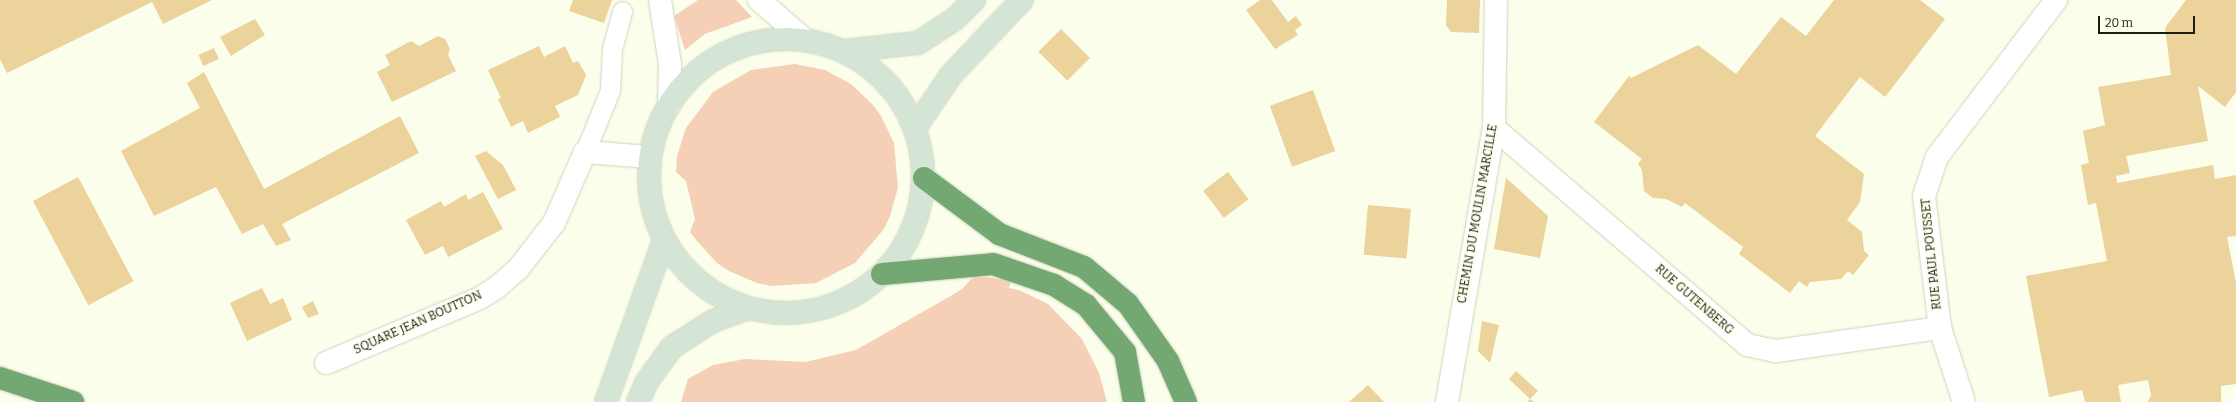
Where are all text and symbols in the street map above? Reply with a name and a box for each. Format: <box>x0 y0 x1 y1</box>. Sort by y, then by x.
scale bar <box>2100 8 2197 34</box>
text: 20 m <box>2105 16 2133 30</box>
street label: CHEMIN DU MOULIN MARCILLE <box>1455 123 1501 305</box>
street label: RUE PAUL POUSSET <box>1919 198 1945 310</box>
street label: RUE GUTENBERG <box>1652 262 1736 338</box>
street label: SQUARE JEAN BOUTTON <box>352 288 484 358</box>

